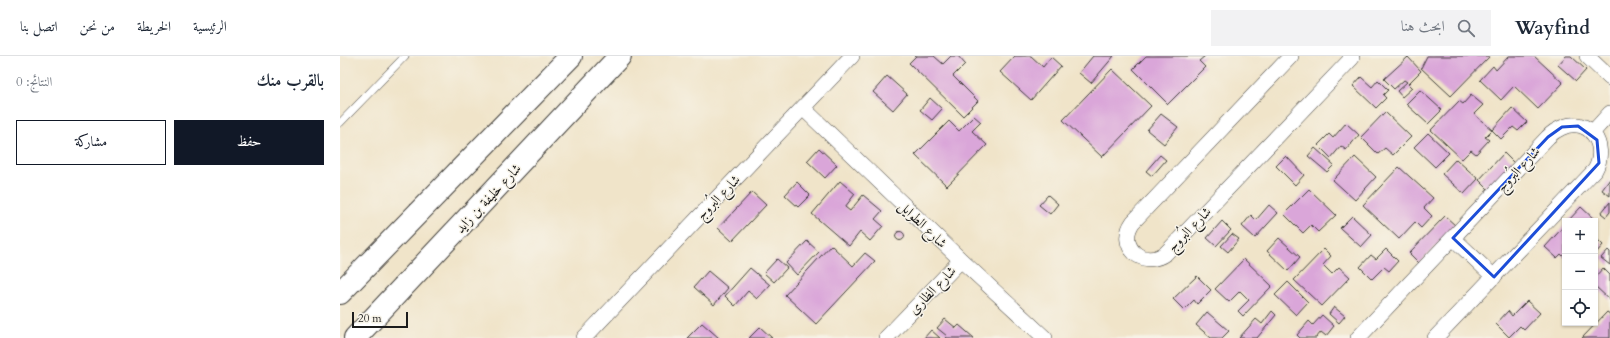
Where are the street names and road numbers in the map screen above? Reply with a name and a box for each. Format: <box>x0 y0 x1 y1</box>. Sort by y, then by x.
street label: شارع البُروج <box>1490 140 1547 198</box>
street label: شارع خليفة بن زايد <box>451 159 527 239</box>
street label: شارع البُروج <box>690 168 747 226</box>
street label: شارع الطوايل <box>893 196 951 254</box>
street label: شارع البُروج <box>1161 200 1218 258</box>
street label: شارع الظاري <box>904 262 962 320</box>

